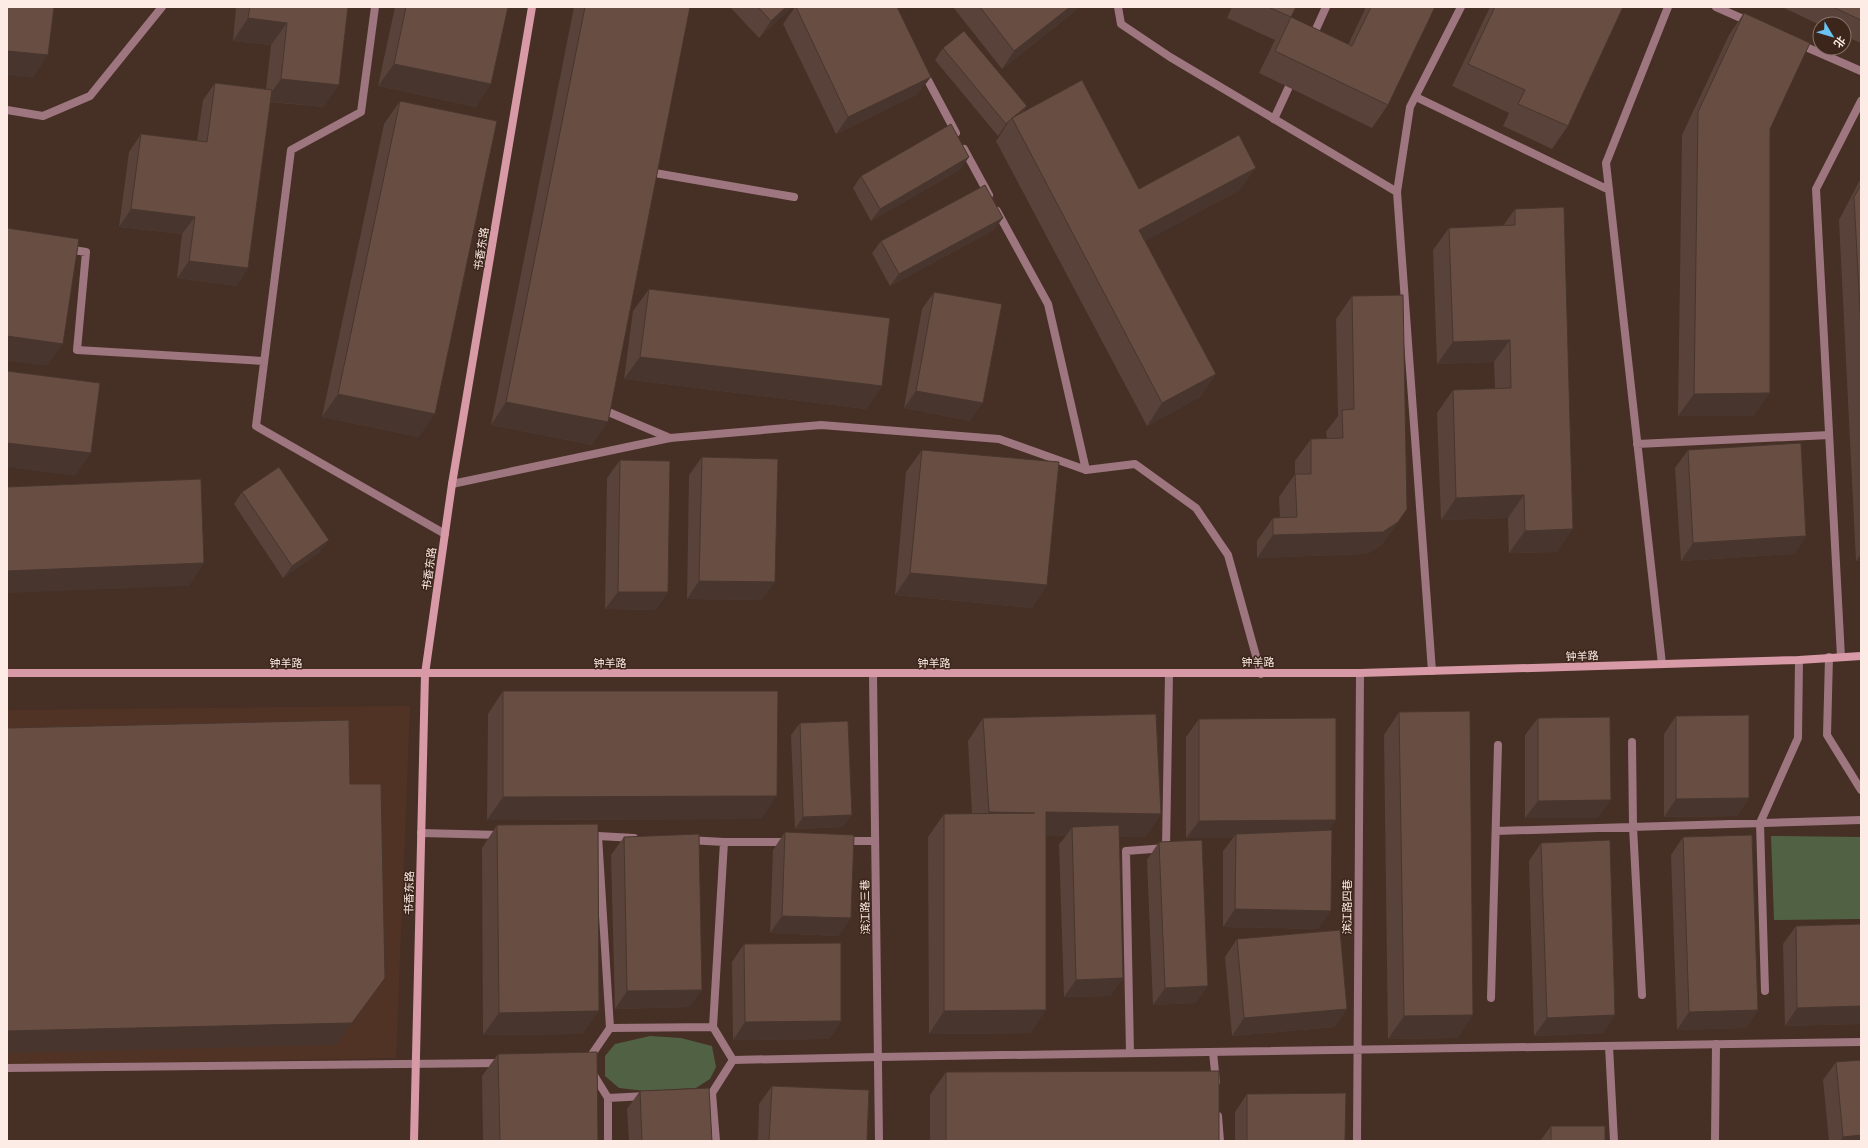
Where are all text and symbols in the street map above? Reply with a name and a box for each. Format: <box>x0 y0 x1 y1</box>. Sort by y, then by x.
north arrow <box>1812 16 1852 56</box>
text: 北 <box>1831 34 1849 51</box>
street label: 书香东路 <box>471 226 491 272</box>
street label: 书香东路 <box>419 546 439 592</box>
street label: 钟羊路 <box>1565 648 1599 664</box>
street label: 钟羊路 <box>1242 655 1275 669</box>
street label: 钟羊路 <box>270 656 303 670</box>
street label: 钟羊路 <box>594 656 627 670</box>
street label: 钟羊路 <box>918 656 951 670</box>
street label: 书香东路 <box>402 871 416 915</box>
street label: 滨江路三巷 <box>858 879 872 935</box>
street label: 滨江路四巷 <box>1340 880 1354 935</box>

